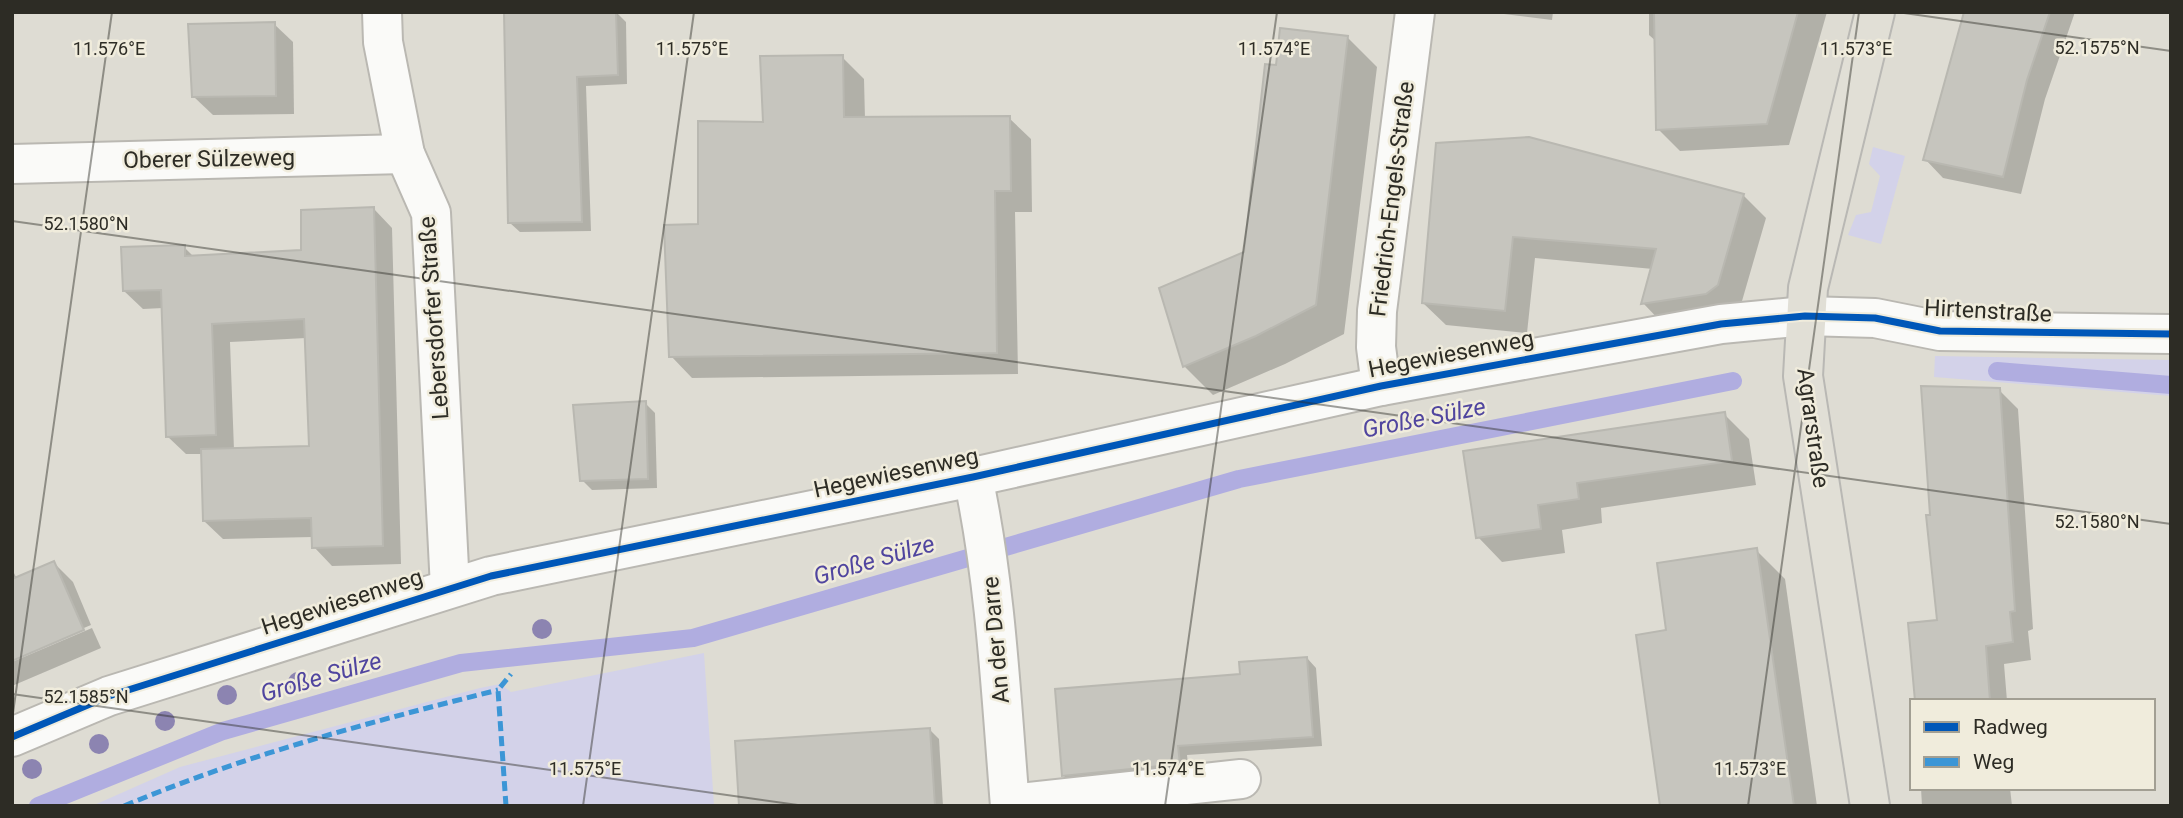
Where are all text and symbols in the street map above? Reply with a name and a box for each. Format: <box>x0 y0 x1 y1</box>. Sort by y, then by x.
text: 52.1575°N <box>2054 37 2140 58</box>
text: 11.576°E <box>73 38 145 59</box>
text: 11.575°E <box>656 38 728 59</box>
text: 11.574°E <box>1238 38 1310 59</box>
text: 11.573°E <box>1820 38 1892 59</box>
street label: Friedrich-Engels-Straße <box>1364 80 1420 318</box>
street label: Oberer Sülzeweg <box>123 144 295 174</box>
text: 52.1580°N <box>43 213 129 234</box>
street label: Lebersdorfer Straße <box>413 215 455 421</box>
street label: Hirtenstraße <box>1923 294 2053 328</box>
street label: Hegewiesenweg <box>1366 325 1536 383</box>
street label: Agrarstraße <box>1791 366 1835 490</box>
water label: Große Sülze <box>1360 392 1488 444</box>
street label: Hegewiesenweg <box>811 442 981 504</box>
text: 52.1580°N <box>2054 511 2140 532</box>
water label: Große Sülze <box>810 529 938 591</box>
street label: Hegewiesenweg <box>258 563 426 641</box>
street label: An der Darre <box>977 575 1015 705</box>
water label: Große Sülze <box>257 646 385 708</box>
text: 52.1585°N <box>43 686 129 707</box>
legend <box>1910 699 2155 790</box>
text: Radweg <box>1973 715 2048 739</box>
text: Weg <box>1973 750 2014 774</box>
text: 11.575°E <box>549 758 621 779</box>
text: 11.574°E <box>1132 758 1204 779</box>
text: 11.573°E <box>1714 758 1786 779</box>

